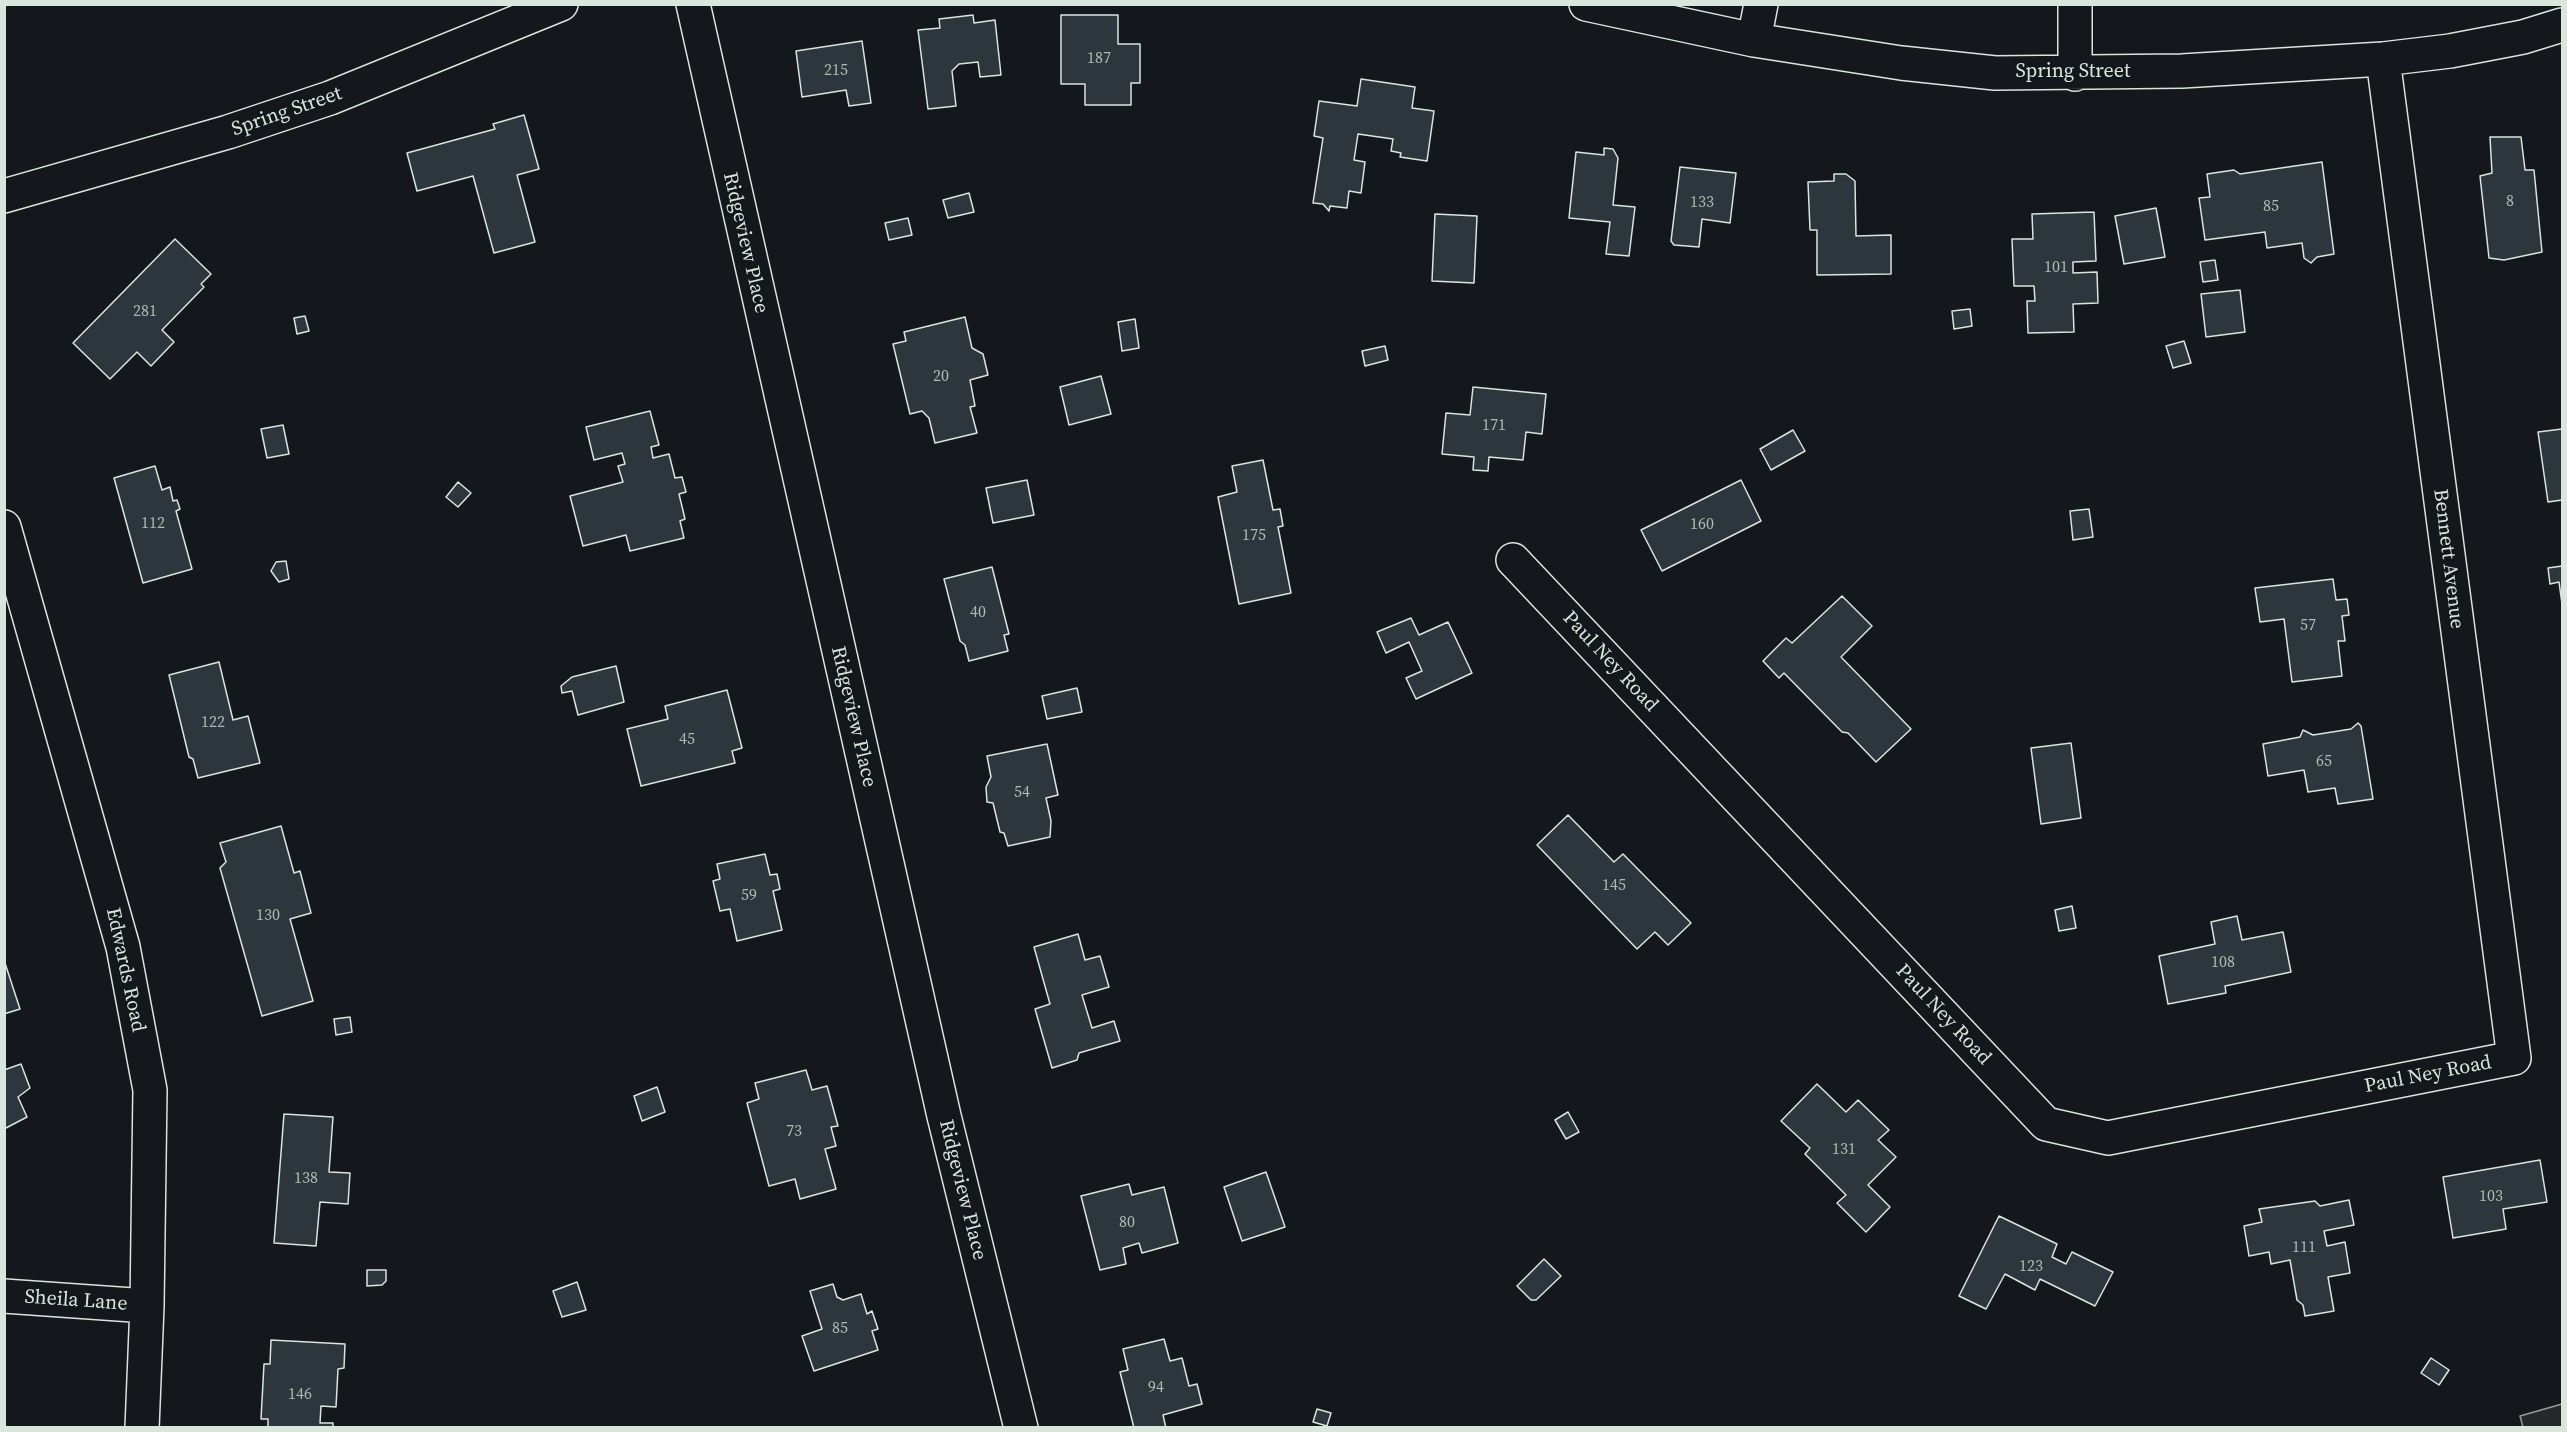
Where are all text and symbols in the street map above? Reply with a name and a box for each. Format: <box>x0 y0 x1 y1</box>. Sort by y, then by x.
house number: 187 <box>1087 49 1111 69</box>
street label: Spring Street <box>2016 60 2130 84</box>
house number: 215 <box>824 61 848 81</box>
street label: Spring Street <box>229 82 345 142</box>
street label: Ridgeview Place <box>717 170 773 316</box>
house number: 8 <box>2506 192 2514 212</box>
house number: 133 <box>1690 193 1714 213</box>
house number: 85 <box>2263 197 2279 217</box>
house number: 101 <box>2044 258 2068 278</box>
house number: 281 <box>133 302 157 322</box>
house number: 20 <box>933 367 949 387</box>
house number: 171 <box>1482 416 1506 436</box>
street label: Bennett Avenue <box>2428 488 2468 630</box>
house number: 112 <box>141 514 165 534</box>
house number: 160 <box>1690 515 1714 535</box>
house number: 175 <box>1242 526 1266 546</box>
house number: 40 <box>970 603 986 623</box>
street label: Paul Ney Road <box>1557 607 1663 717</box>
house number: 57 <box>2300 616 2316 636</box>
street label: Ridgeview Place <box>825 644 881 790</box>
house number: 122 <box>201 713 225 733</box>
house number: 45 <box>679 730 695 750</box>
house number: 65 <box>2316 752 2332 772</box>
house number: 54 <box>1014 783 1030 803</box>
house number: 145 <box>1602 876 1626 896</box>
house number: 59 <box>741 886 757 906</box>
street label: Edwards Road <box>100 906 150 1034</box>
house number: 130 <box>256 906 280 926</box>
house number: 108 <box>2211 953 2235 973</box>
street label: Paul Ney Road <box>1890 960 1996 1070</box>
street label: Paul Ney Road <box>2362 1051 2494 1099</box>
street label: Ridgeview Place <box>933 1117 991 1263</box>
house number: 73 <box>786 1122 802 1142</box>
house number: 131 <box>1832 1140 1856 1160</box>
house number: 138 <box>294 1169 318 1189</box>
house number: 103 <box>2479 1187 2503 1207</box>
house number: 80 <box>1119 1213 1135 1233</box>
house number: 111 <box>2292 1238 2316 1258</box>
house number: 123 <box>2019 1257 2043 1277</box>
street label: Sheila Lane <box>24 1285 128 1317</box>
house number: 85 <box>832 1319 848 1339</box>
house number: 94 <box>1148 1378 1164 1398</box>
house number: 146 <box>288 1385 312 1405</box>

